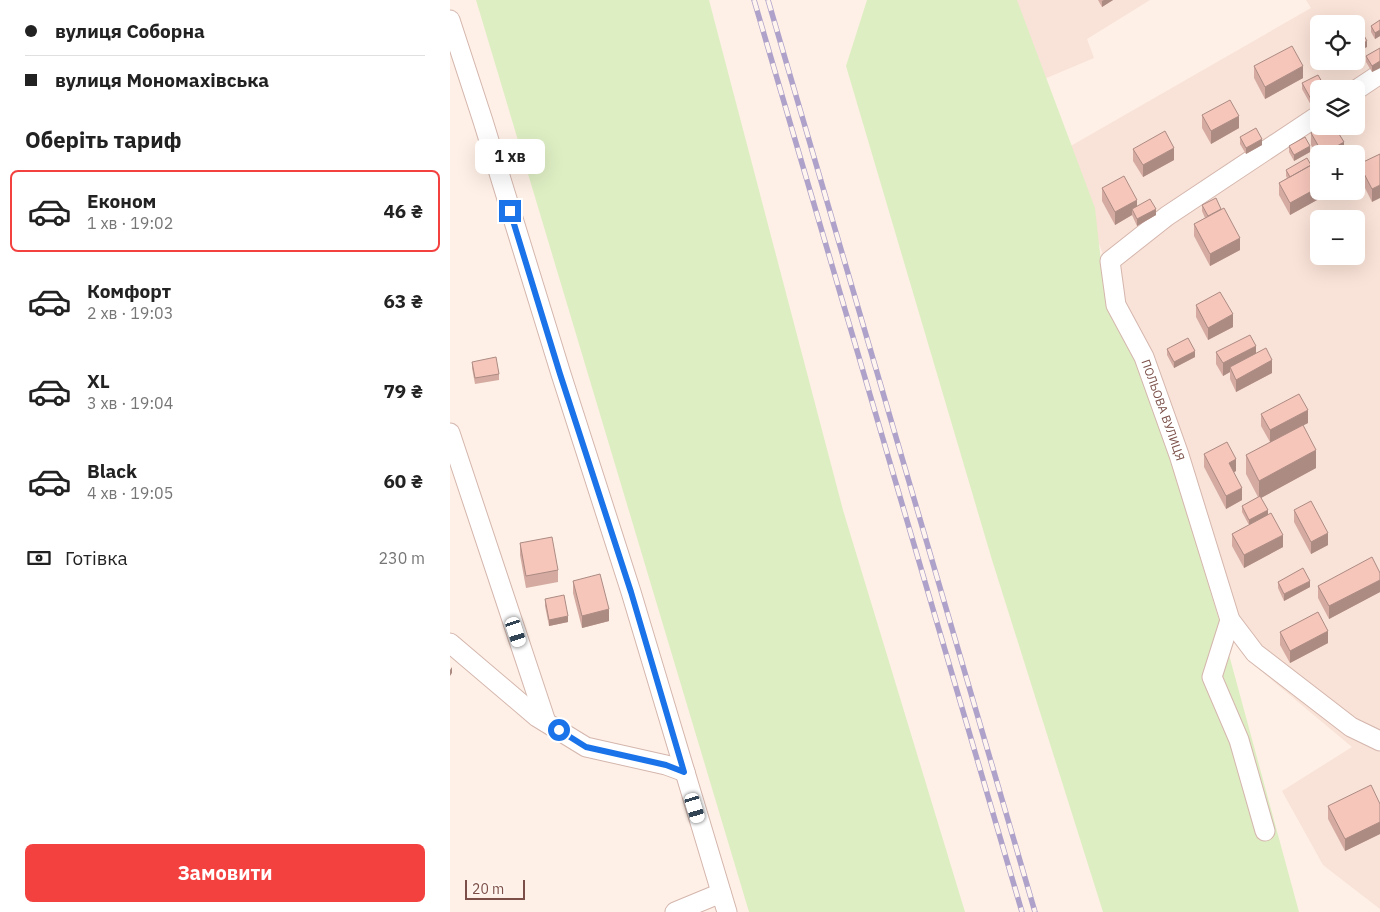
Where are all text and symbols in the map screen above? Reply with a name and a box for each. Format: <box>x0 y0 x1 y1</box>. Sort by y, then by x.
map controls <box>1310 15 1365 265</box>
button: locate <box>1310 15 1365 70</box>
text: вулиця Соборна <box>55 19 205 43</box>
text: вулиця Мономахівська <box>55 68 269 92</box>
button: layers <box>1310 80 1365 135</box>
text: Оберіть тариф <box>25 125 181 154</box>
callout: 1 хв <box>475 138 545 174</box>
button: + <box>1310 145 1365 200</box>
text: 1 хв <box>494 146 526 166</box>
icon: car <box>27 189 72 234</box>
text: Економ <box>87 189 156 213</box>
text: 46 ₴ <box>383 199 423 223</box>
route end <box>499 200 521 222</box>
button: − <box>1310 210 1365 265</box>
text: 1 хв · 19:02 <box>87 213 173 233</box>
icon: car <box>27 279 72 324</box>
text: Комфорт <box>87 279 171 303</box>
text: 63 ₴ <box>383 289 423 313</box>
text: 2 хв · 19:03 <box>87 303 173 323</box>
street label: ПОЛЬОВА ВУЛИЦЯ <box>1138 357 1188 462</box>
icon: car <box>27 369 72 414</box>
text: XL <box>87 369 110 393</box>
text: 79 ₴ <box>383 379 423 403</box>
text: 3 хв · 19:04 <box>87 393 173 413</box>
icon: car <box>27 459 72 504</box>
text: Black <box>87 459 137 483</box>
text: 60 ₴ <box>383 469 423 493</box>
text: 4 хв · 19:05 <box>87 483 173 503</box>
icon: cash <box>25 544 53 572</box>
text: Готівка <box>65 546 128 570</box>
text: 230 m <box>378 548 425 568</box>
car <box>504 615 527 649</box>
route start <box>548 719 570 741</box>
car <box>683 791 706 825</box>
button: Замовити <box>25 844 425 902</box>
scale bar <box>465 877 525 900</box>
text: 20 m <box>472 880 504 898</box>

